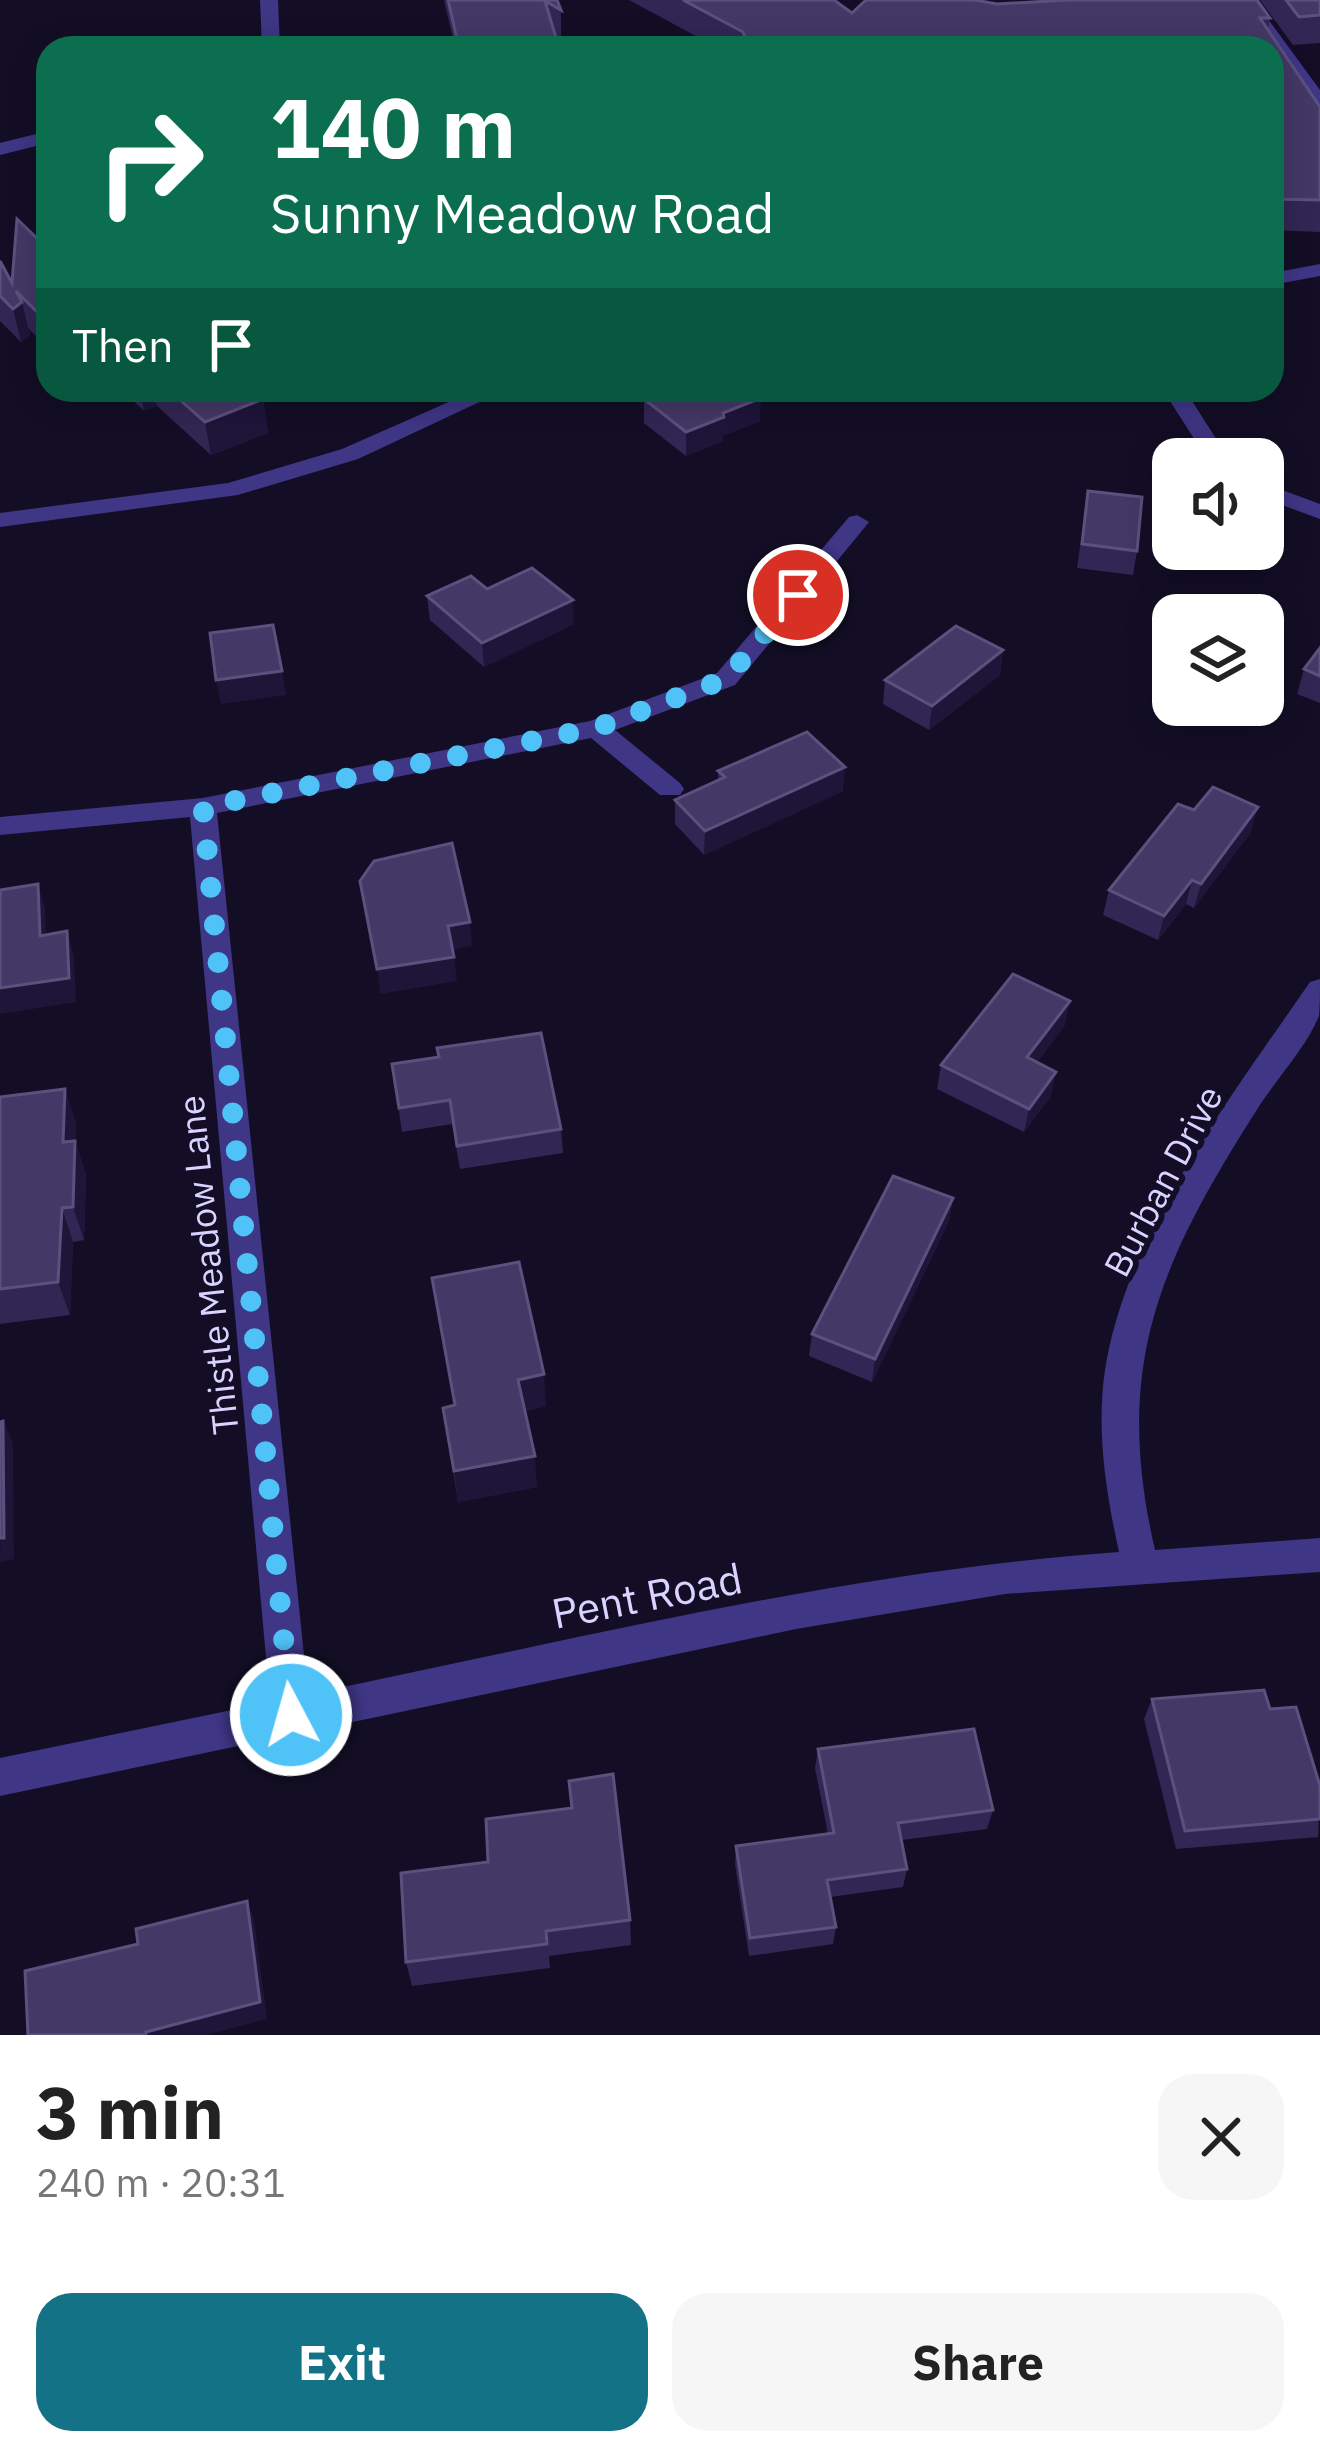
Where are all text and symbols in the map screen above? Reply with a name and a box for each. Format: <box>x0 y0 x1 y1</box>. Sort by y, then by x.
text: 140 m <box>270 72 516 181</box>
icon: right <box>72 84 228 240</box>
text: Sunny Meadow Road <box>270 178 775 248</box>
icon: arrive <box>198 312 264 378</box>
text: Then <box>72 316 174 374</box>
map controls <box>1152 438 1284 726</box>
button: sound <box>1152 438 1284 570</box>
pin <box>747 544 849 646</box>
icon: arrive <box>765 562 831 628</box>
button: layers <box>1152 594 1284 726</box>
street label: Burban Drive <box>1093 1077 1233 1284</box>
street label: Thistle Meadow Lane <box>166 1093 249 1437</box>
street label: Pent Road <box>547 1550 747 1641</box>
position arrow <box>228 1652 354 1778</box>
text: 3 min <box>36 2065 224 2159</box>
button: close <box>1158 2074 1284 2200</box>
text: 240 m · 20:31 <box>36 2157 286 2208</box>
button: Exit <box>36 2293 648 2431</box>
button: Share <box>672 2293 1284 2431</box>

